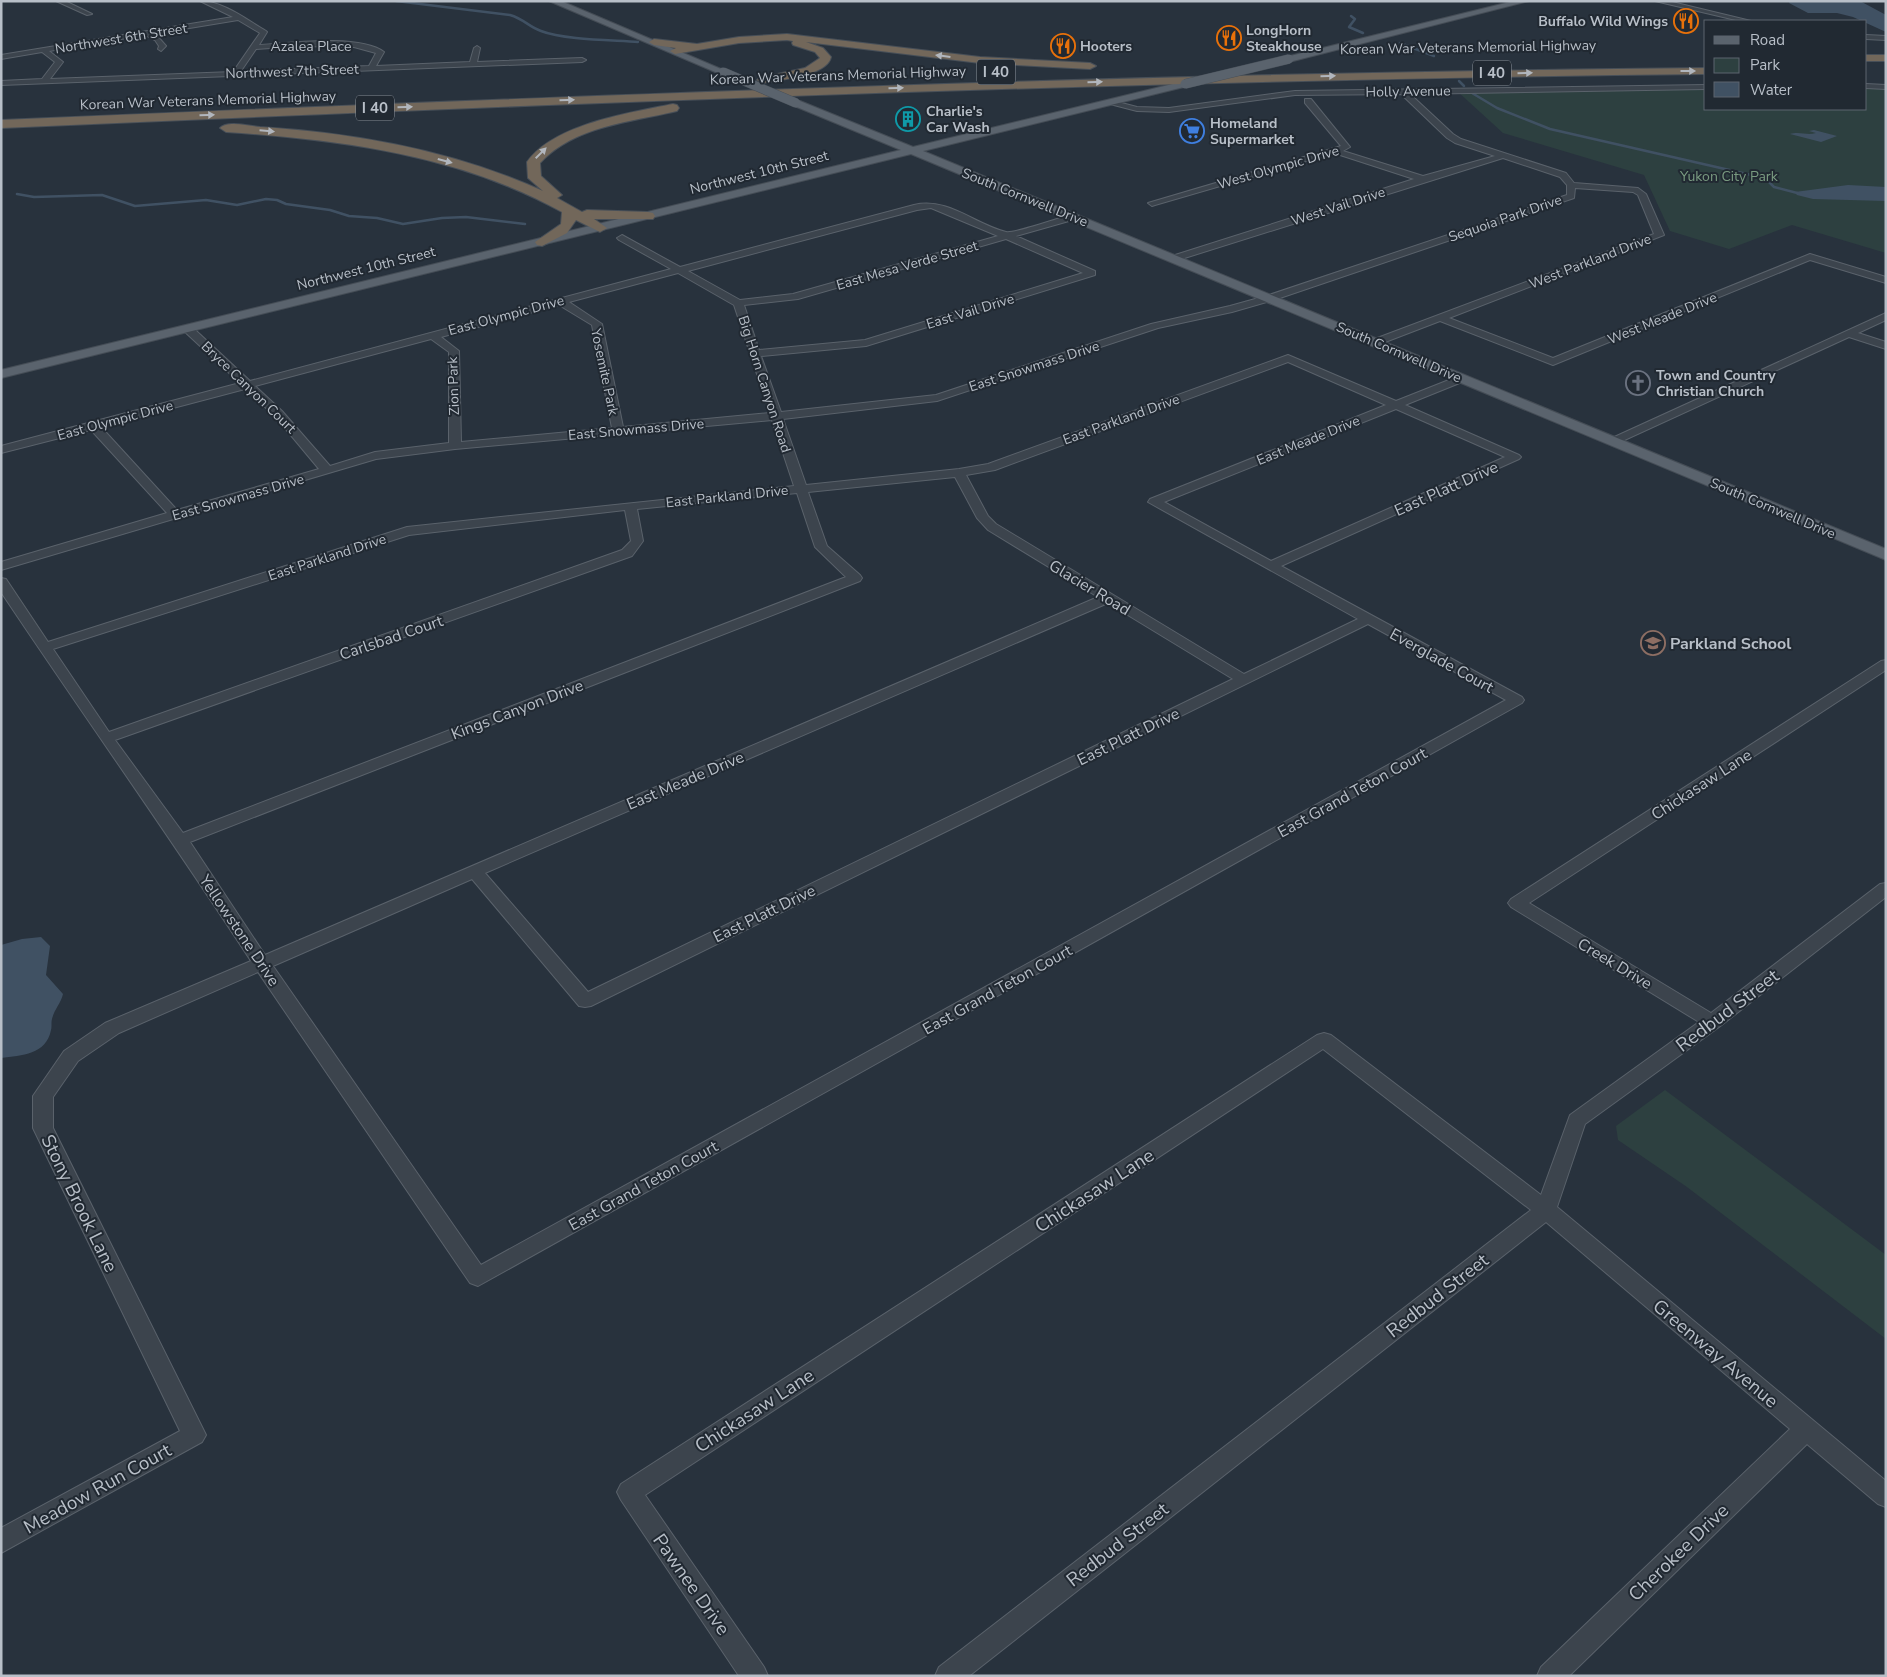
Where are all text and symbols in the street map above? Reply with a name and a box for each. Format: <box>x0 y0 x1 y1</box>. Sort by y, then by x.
restaurant icon: Buffalo Wild Wings <box>1673 8 1699 34</box>
place label: Buffalo Wild Wings <box>1538 12 1668 31</box>
street label: Northwest 6th Street <box>54 19 189 58</box>
legend <box>1704 20 1867 110</box>
place label: LongHorn Steakhouse <box>1246 21 1322 56</box>
restaurant icon: LongHorn Steakhouse <box>1216 25 1242 51</box>
text: Road <box>1750 30 1785 50</box>
restaurant icon: Hooters <box>1050 33 1076 59</box>
street label: Korean War Veterans Memorial Highway <box>1340 36 1597 59</box>
street label: Azalea Place <box>271 37 351 56</box>
place label: Hooters <box>1080 37 1132 56</box>
one-way arrow <box>935 52 951 60</box>
text: Park <box>1750 55 1780 75</box>
street label: Northwest 7th Street <box>225 60 359 83</box>
road number: I 40 <box>977 60 1015 84</box>
road number: I 40 <box>1473 60 1511 86</box>
street label: Korean War Veterans Memorial Highway <box>710 62 967 89</box>
one-way arrow <box>1680 67 1696 75</box>
one-way arrow <box>1517 69 1533 77</box>
one-way arrow <box>1320 72 1336 80</box>
one-way arrow <box>1087 77 1103 85</box>
text: Water <box>1750 80 1793 100</box>
street label: Holly Avenue <box>1365 81 1451 102</box>
one-way arrow <box>888 83 904 91</box>
street label: Korean War Veterans Memorial Highway <box>80 87 337 114</box>
road number: I 40 <box>356 96 394 120</box>
one-way arrow <box>559 96 575 104</box>
place label: Charlie's Car Wash <box>926 102 990 137</box>
one-way arrow <box>397 103 413 111</box>
building icon: Charlie's Car Wash <box>895 106 921 132</box>
one-way arrow <box>200 111 216 119</box>
place label: Homeland Supermarket <box>1210 114 1295 149</box>
supermarket icon: Homeland Supermarket <box>1179 118 1205 144</box>
one-way arrow <box>260 127 276 135</box>
street label: West Olympic Drive <box>1215 141 1341 194</box>
street label: Northwest 10th Street <box>688 146 830 199</box>
one-way arrow <box>535 148 547 160</box>
one-way arrow <box>437 157 452 165</box>
street label: South Cornwell Drive <box>959 163 1091 231</box>
park label: Yukon City Park <box>1679 167 1779 186</box>
street label: West Vail Drive <box>1289 182 1388 231</box>
street label: Sequoia Park Drive <box>1446 190 1564 247</box>
street label: West Parkland Drive <box>1526 229 1654 294</box>
street label: East Mesa Verde Street <box>834 236 980 295</box>
street label: Northwest 10th Street <box>295 242 437 295</box>
street label: West Meade Drive <box>1605 288 1720 349</box>
street label: East Vail Drive <box>924 289 1016 334</box>
street label: East Olympic Drive <box>446 291 566 340</box>
street label: Big Horn Canyon Road <box>733 313 796 455</box>
street label: South Cornwell Drive <box>1333 317 1464 387</box>
street label: Yosemite Park <box>586 326 623 418</box>
street label: East Snowmass Drive <box>966 336 1102 397</box>
street label: Bryce Canyon Court <box>197 337 300 438</box>
street label: Zion Park <box>443 355 464 416</box>
place label: Town and Country Christian Church <box>1656 366 1776 401</box>
church icon: Town and Country Christian Church <box>1625 370 1651 396</box>
street label: East Parkland Drive <box>1060 389 1182 449</box>
street label: East Olympic Drive <box>55 396 175 445</box>
street label: East Meade Drive <box>1254 411 1363 470</box>
street label: East Snowmass Drive <box>567 414 705 445</box>
street label: East Platt Drive <box>1391 456 1502 522</box>
street label: East Snowmass Drive <box>170 470 306 525</box>
street label: South Cornwell Drive <box>1707 473 1838 543</box>
street label: East Parkland Drive <box>665 481 789 512</box>
street label: East Parkland Drive <box>266 529 389 586</box>
street label: Glacier Road <box>1045 555 1134 621</box>
street label: Carlsbad Court <box>337 610 446 666</box>
street label: Everglade Court <box>1386 623 1498 699</box>
school or university icon: Parkland School <box>1640 630 1666 656</box>
place label: Parkland School <box>1670 633 1791 655</box>
street label: Kings Canyon Drive <box>448 675 587 745</box>
street label: East Platt Drive <box>1074 703 1183 771</box>
street label: East Grand Teton Court <box>1274 742 1431 843</box>
street label: Chickasaw Lane <box>1647 744 1756 826</box>
street label: East Meade Drive <box>623 746 747 816</box>
street label: Yellowstone Drive <box>193 870 285 991</box>
street label: East Platt Drive <box>710 880 819 948</box>
street label: Creek Drive <box>1573 933 1656 995</box>
street label: East Grand Teton Court <box>919 939 1076 1040</box>
street label: Redbud Street <box>1671 963 1785 1058</box>
street label: Stony Brook Lane <box>34 1130 124 1277</box>
street label: East Grand Teton Court <box>565 1135 722 1236</box>
street label: Chickasaw Lane <box>1030 1142 1159 1239</box>
street label: Redbud Street <box>1381 1247 1494 1344</box>
street label: Greenway Avenue <box>1647 1294 1784 1414</box>
street label: Chickasaw Lane <box>690 1362 819 1459</box>
street label: Meadow Run Court <box>19 1437 176 1540</box>
street label: Redbud Street <box>1061 1496 1174 1593</box>
street label: Cherokee Drive <box>1623 1498 1735 1607</box>
street label: Pawnee Drive <box>647 1529 736 1641</box>

